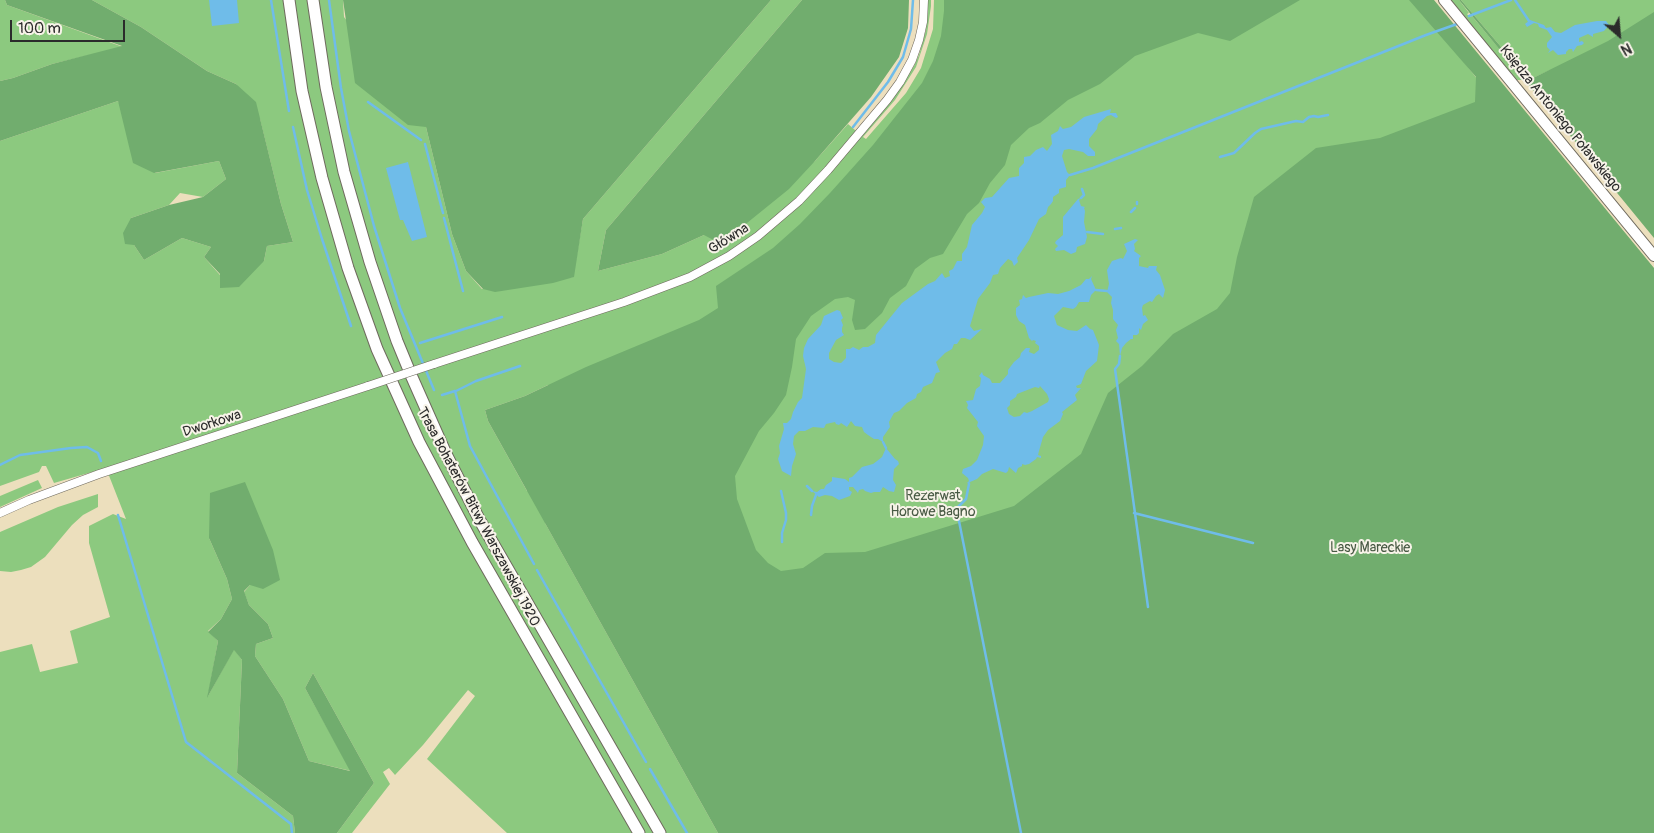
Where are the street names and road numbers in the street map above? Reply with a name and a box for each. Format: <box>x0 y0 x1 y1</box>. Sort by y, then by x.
street label: Księdza Antoniego Poławskiego <box>1496 42 1624 196</box>
street label: Główna <box>706 220 752 258</box>
street label: Trasa Bohaterów Bitwy Warszawskiej 1920 <box>413 405 543 629</box>
street label: Dworkowa <box>181 407 243 441</box>

